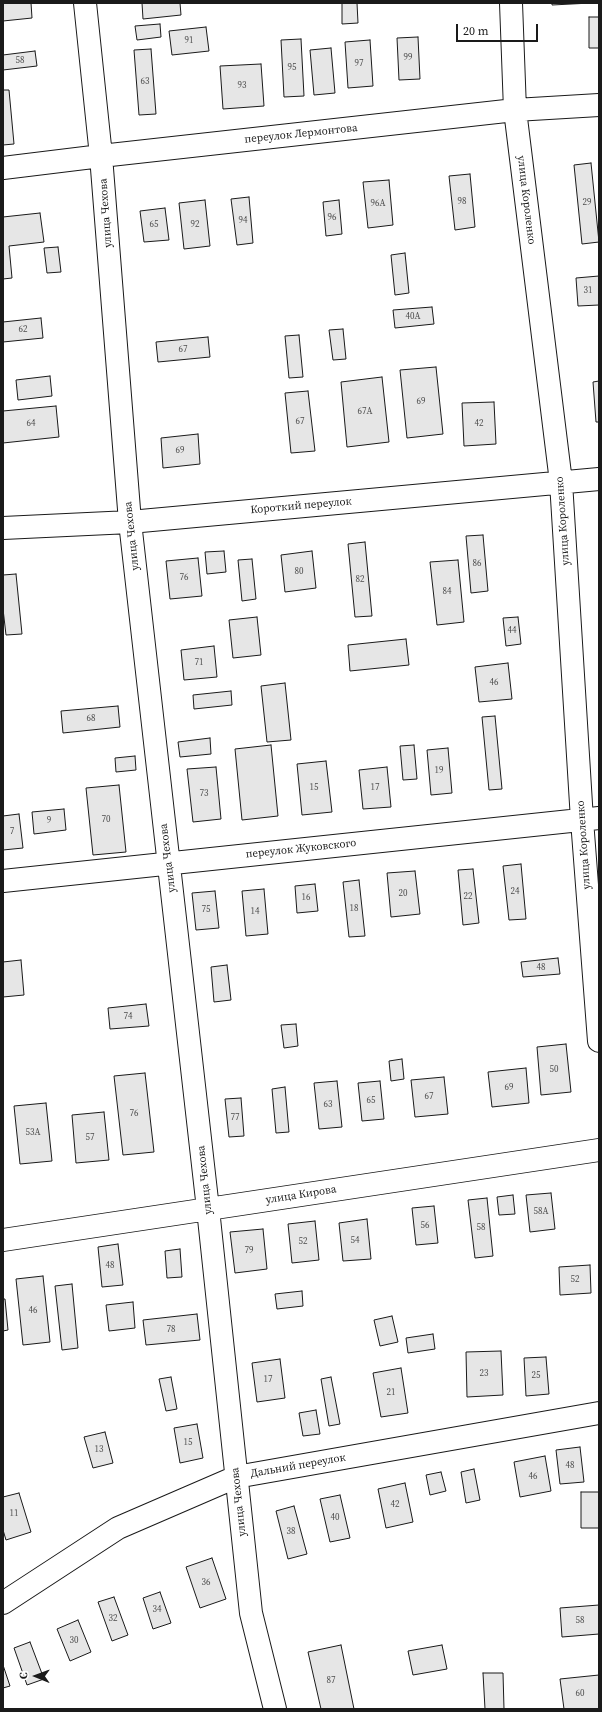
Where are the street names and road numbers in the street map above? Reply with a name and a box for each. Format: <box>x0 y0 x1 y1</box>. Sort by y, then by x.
street label: переулок Лермонтова <box>244 122 358 146</box>
street label: улица Короленко <box>514 155 538 245</box>
street label: улица Чехова <box>97 178 115 248</box>
street label: улица Короленко <box>553 476 573 566</box>
street label: Короткий переулок <box>250 495 352 517</box>
street label: улица Чехова <box>122 501 142 571</box>
street label: улица Короленко <box>574 800 594 890</box>
street label: улица Чехова <box>157 823 179 893</box>
street label: переулок Жуковского <box>245 837 357 861</box>
street label: улица Чехова <box>195 1145 215 1215</box>
street label: улица Кирова <box>265 1183 337 1207</box>
street label: Дальний переулок <box>249 1451 347 1481</box>
street label: улица Чехова <box>229 1467 249 1537</box>

